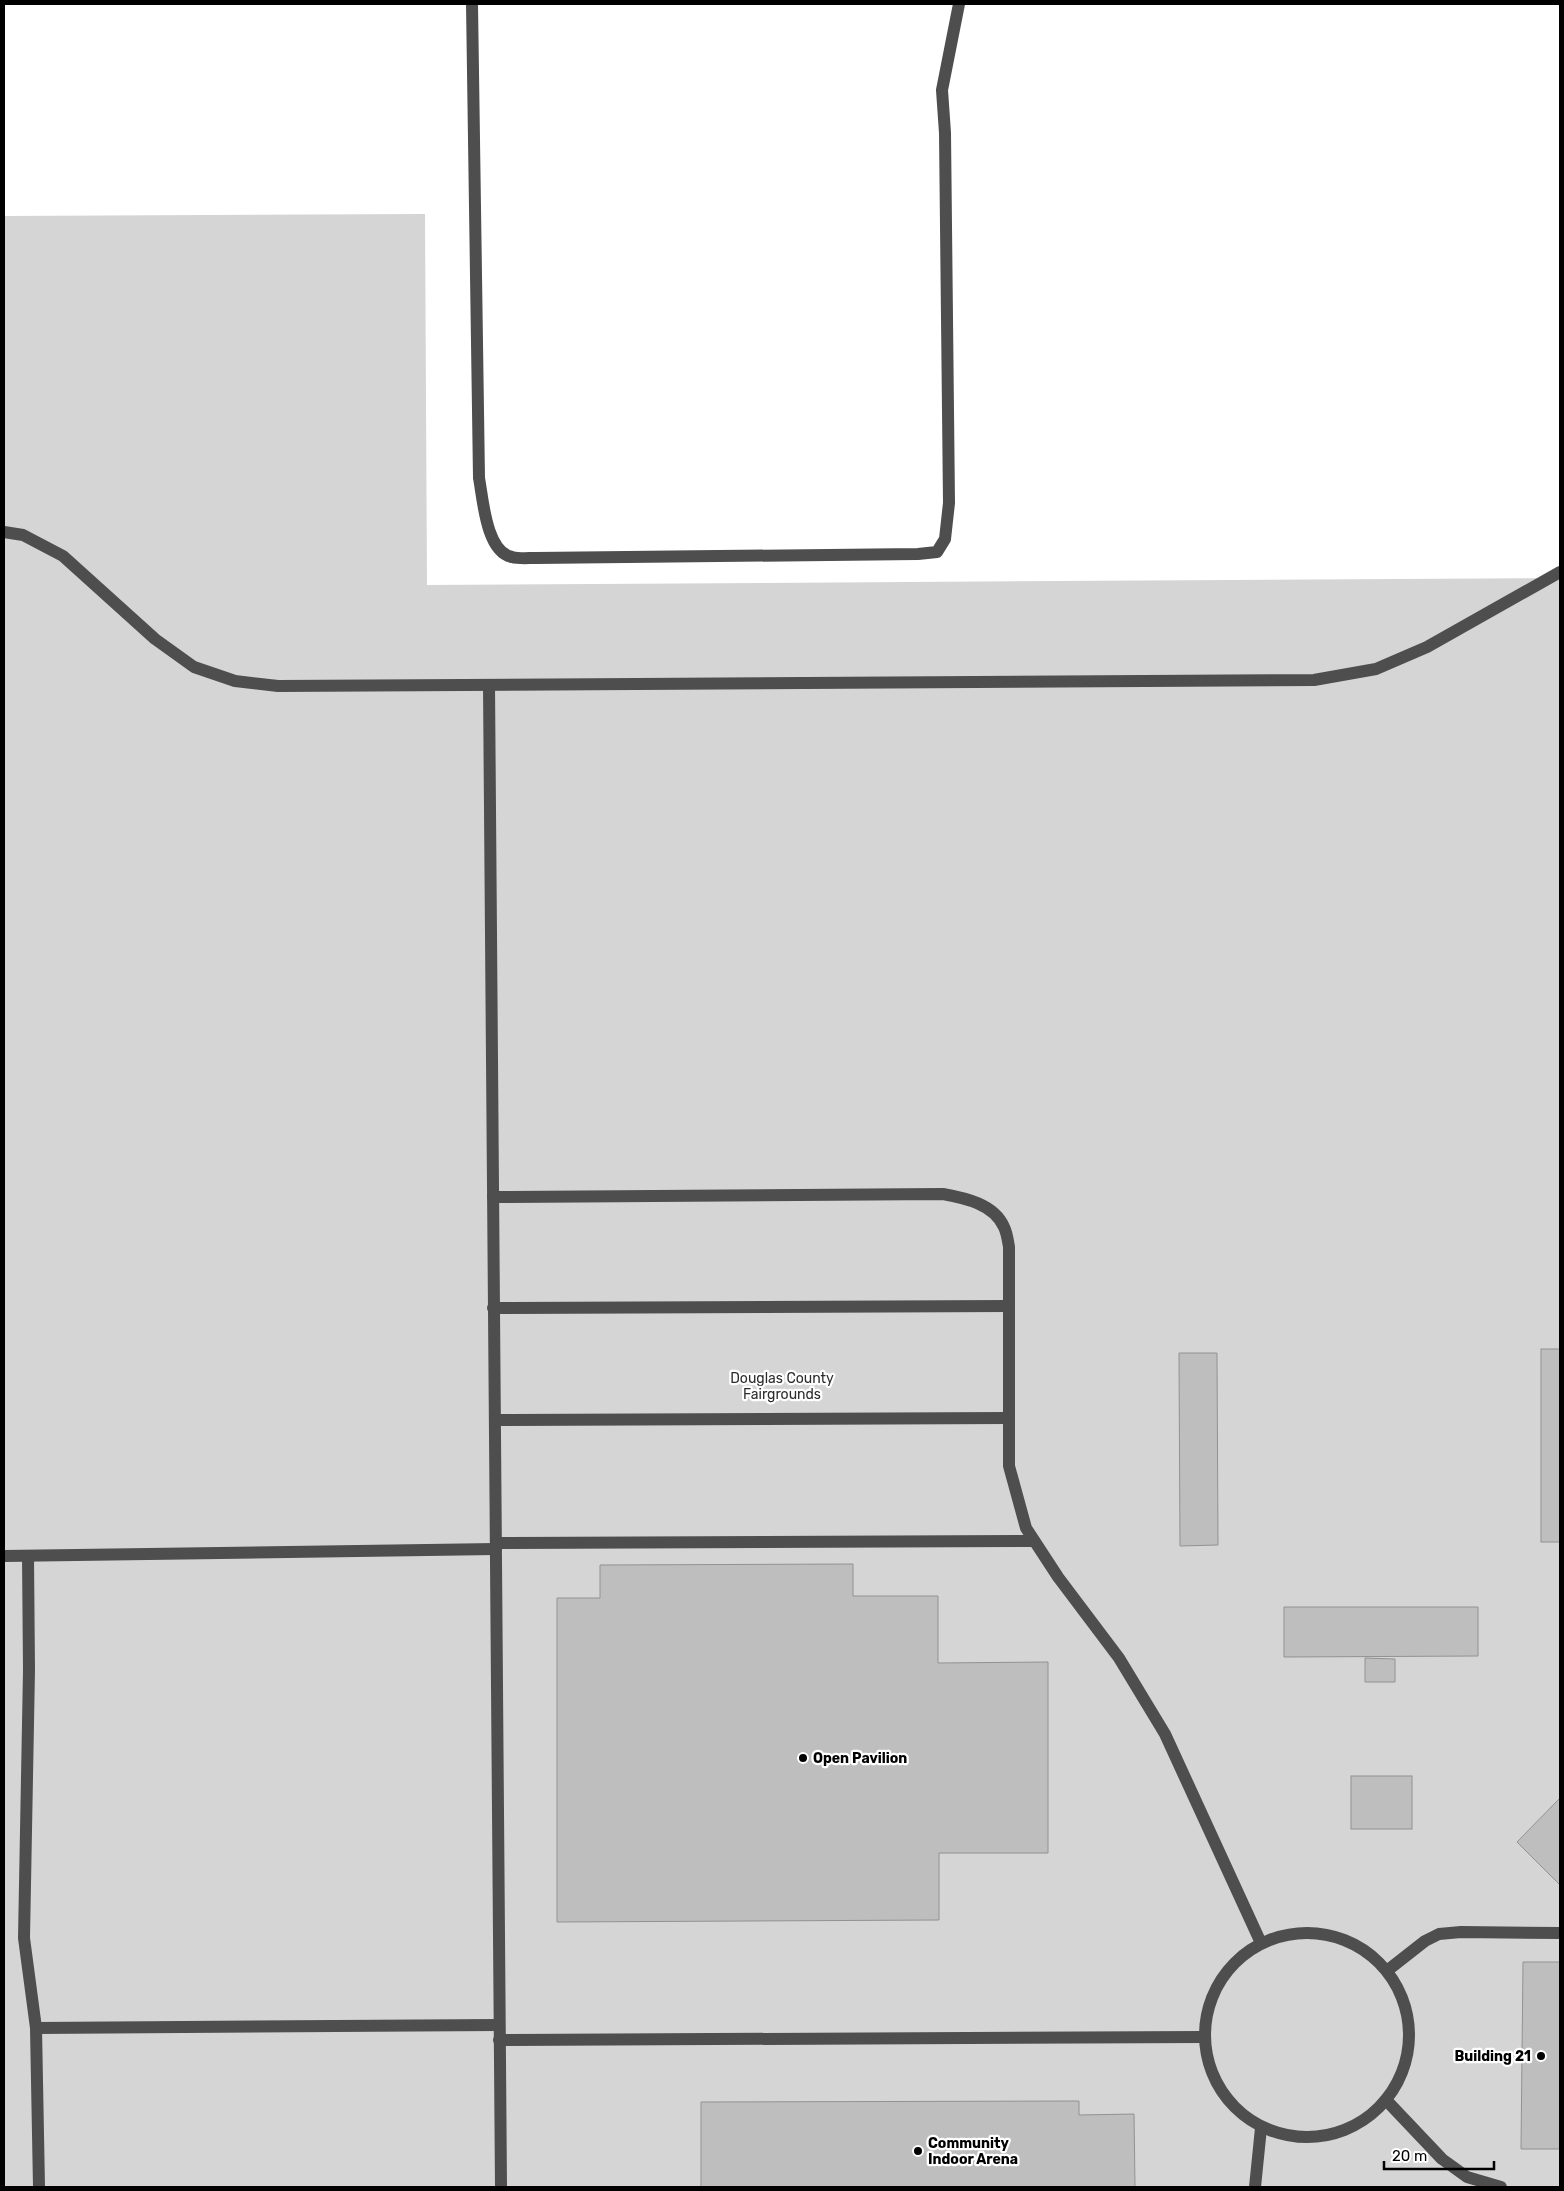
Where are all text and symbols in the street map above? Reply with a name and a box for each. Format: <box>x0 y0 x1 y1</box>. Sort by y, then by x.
park label: Douglas County Fairgrounds <box>730 1370 834 1403</box>
place label: Open Pavilion <box>813 1750 907 1767</box>
marker: Open Pavilion <box>797 1752 809 1764</box>
place label: Building 21 <box>1454 2048 1531 2065</box>
marker: Building 21 <box>1535 2050 1547 2062</box>
place label: Community Indoor Arena <box>928 2135 1018 2168</box>
scale bar <box>1384 2138 1494 2170</box>
marker: Community Indoor Arena <box>912 2145 924 2157</box>
text: 20 m <box>1392 2147 1427 2165</box>

